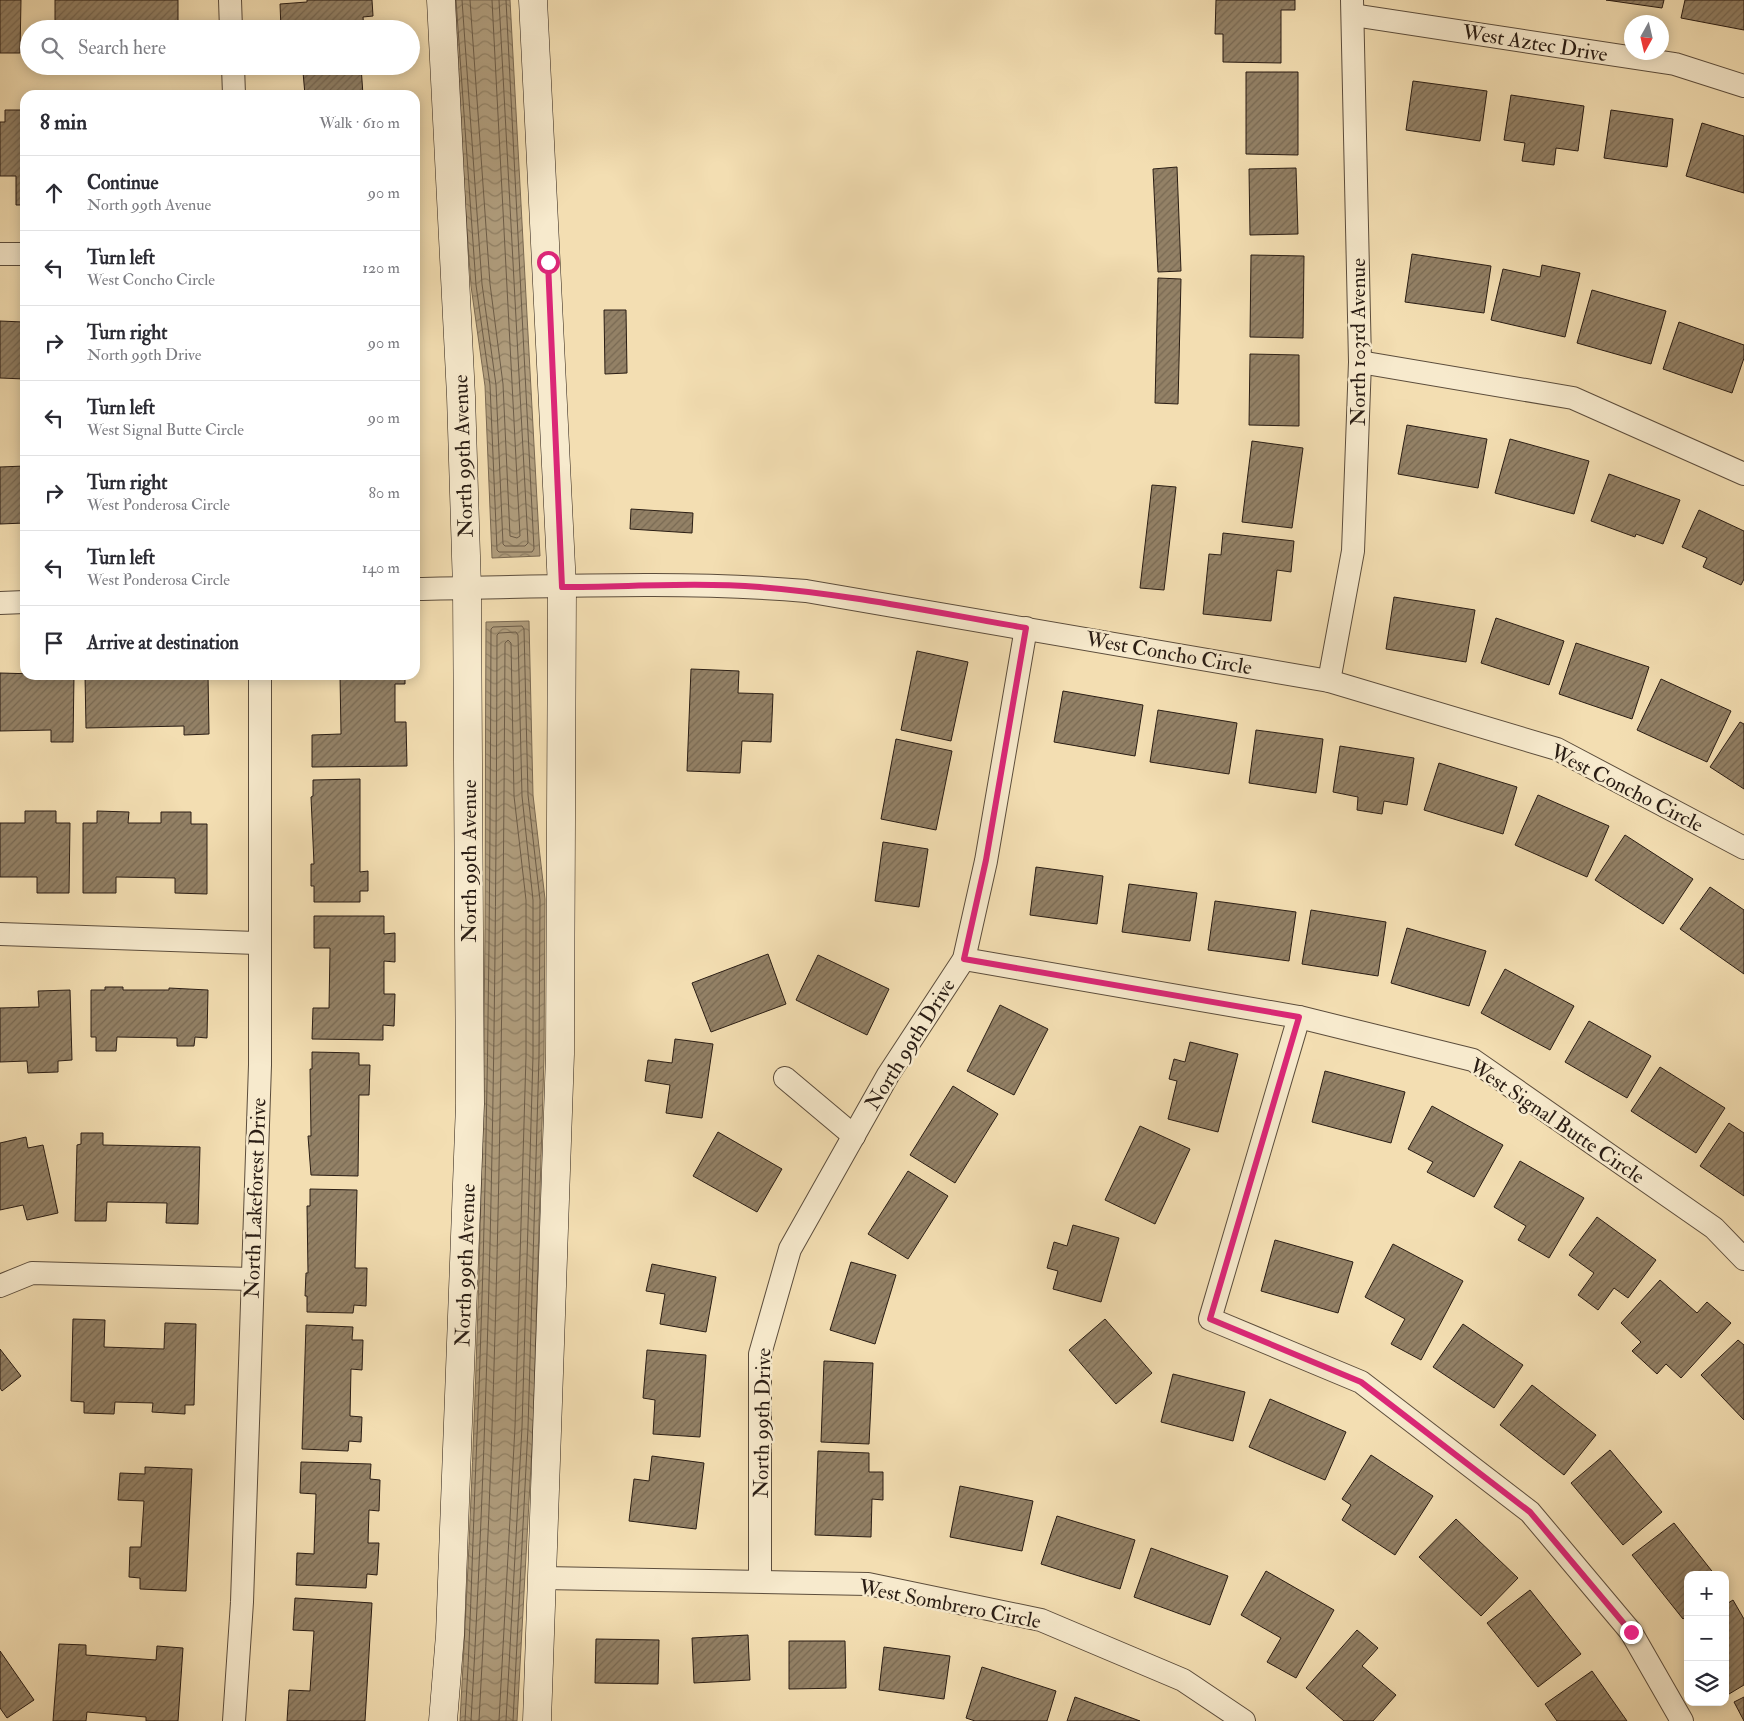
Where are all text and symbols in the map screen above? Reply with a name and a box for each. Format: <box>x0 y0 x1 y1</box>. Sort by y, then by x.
north arrow <box>1624 15 1669 60</box>
street label: West Aztec Drive <box>1459 19 1610 68</box>
search box <box>20 20 420 75</box>
icon: search <box>38 34 66 62</box>
text: Search here <box>78 36 166 60</box>
text: 8 min <box>40 109 87 136</box>
text: Walk · 610 m <box>319 113 400 133</box>
text: Continue <box>87 171 158 195</box>
icon: ahead <box>40 179 68 207</box>
text: 90 m <box>368 183 400 203</box>
text: North 99th Avenue <box>87 195 211 215</box>
text: Turn left <box>87 246 155 270</box>
route start <box>537 251 560 274</box>
icon: left <box>40 254 68 282</box>
text: 120 m <box>362 258 400 278</box>
street label: North 103rd Avenue <box>1345 258 1372 426</box>
text: West Concho Circle <box>87 270 215 290</box>
text: Turn right <box>87 321 167 345</box>
icon: right <box>40 329 68 357</box>
text: 90 m <box>368 333 400 353</box>
text: North 99th Drive <box>87 345 202 365</box>
street label: North 99th Avenue <box>447 374 480 538</box>
text: Turn left <box>87 396 155 420</box>
icon: left <box>40 404 68 432</box>
text: 90 m <box>368 408 400 428</box>
text: West Signal Butte Circle <box>87 420 244 440</box>
text: Turn right <box>87 471 167 495</box>
icon: right <box>40 479 68 507</box>
text: 80 m <box>369 483 400 503</box>
text: West Ponderosa Circle <box>87 495 230 515</box>
text: Turn left <box>87 546 155 570</box>
icon: left <box>40 554 68 582</box>
text: 140 m <box>362 558 400 578</box>
text: West Ponderosa Circle <box>87 570 230 590</box>
street label: West Concho Circle <box>1083 625 1254 681</box>
icon: arrive <box>40 629 68 657</box>
text: Arrive at destination <box>87 631 239 655</box>
street label: West Concho Circle <box>1545 738 1708 839</box>
street label: North 99th Avenue <box>456 779 483 943</box>
street label: North 99th Drive <box>859 973 962 1115</box>
street label: West Signal Butte Circle <box>1463 1052 1650 1190</box>
street label: North Lakeforest Drive <box>239 1097 273 1299</box>
street label: North 99th Avenue <box>449 1183 482 1347</box>
street label: North 99th Drive <box>748 1347 777 1498</box>
map controls <box>1684 1571 1729 1706</box>
button: + <box>1684 1571 1729 1616</box>
street label: West Sombrero Circle <box>856 1573 1043 1635</box>
button: − <box>1684 1616 1729 1661</box>
route end <box>1620 1621 1643 1644</box>
button: layers <box>1684 1661 1729 1706</box>

